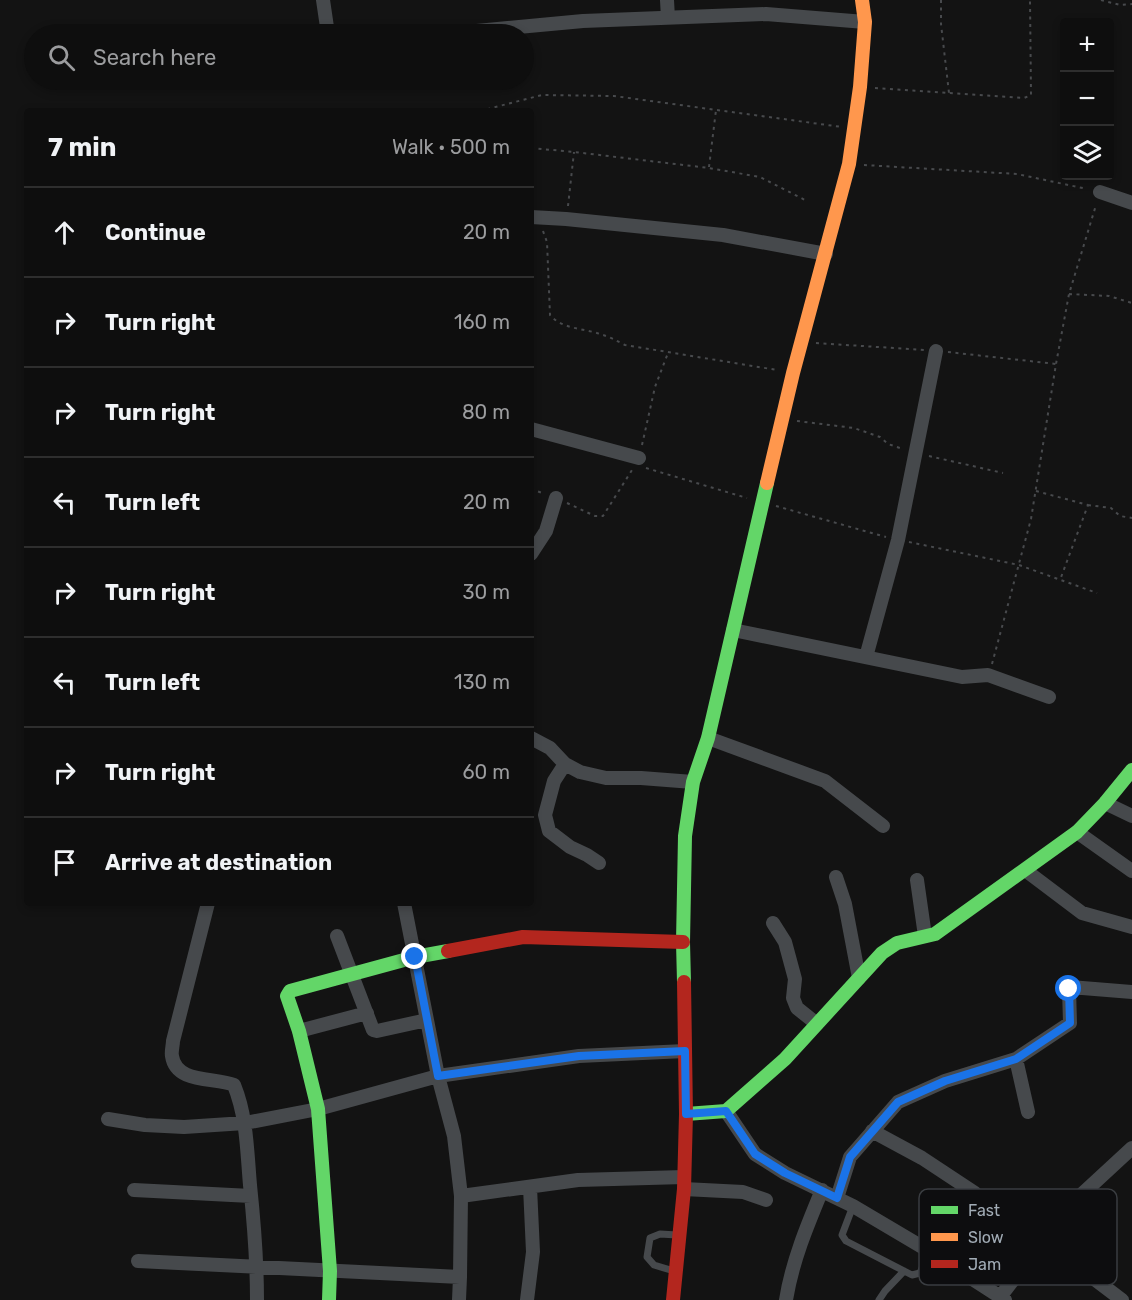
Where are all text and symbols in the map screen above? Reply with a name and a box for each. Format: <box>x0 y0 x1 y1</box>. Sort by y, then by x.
map controls <box>1060 18 1114 180</box>
button: + <box>1060 18 1114 72</box>
search box <box>24 24 534 90</box>
icon: search <box>45 41 78 74</box>
text: Search here <box>93 44 216 71</box>
button: − <box>1060 72 1114 126</box>
button: layers <box>1060 126 1114 180</box>
text: 7 min <box>48 132 116 163</box>
text: Walk · 500 m <box>392 135 510 159</box>
icon: ahead <box>48 216 81 249</box>
text: Continue <box>105 219 206 246</box>
text: 20 m <box>463 220 510 244</box>
icon: right <box>48 306 81 339</box>
text: Turn right <box>105 309 215 336</box>
text: 160 m <box>454 310 510 334</box>
icon: right <box>48 396 81 429</box>
text: Turn right <box>105 399 215 426</box>
text: 80 m <box>462 400 510 424</box>
icon: left <box>48 486 81 519</box>
text: Turn left <box>105 489 200 516</box>
text: 20 m <box>463 490 510 514</box>
icon: right <box>48 576 81 609</box>
text: Turn right <box>105 579 215 606</box>
text: 30 m <box>463 580 510 604</box>
icon: left <box>48 666 81 699</box>
text: Turn left <box>105 669 200 696</box>
text: 130 m <box>454 670 510 694</box>
icon: right <box>48 756 81 789</box>
text: Turn right <box>105 759 215 786</box>
text: 60 m <box>463 760 510 784</box>
icon: arrive <box>48 846 81 879</box>
text: Arrive at destination <box>105 849 332 876</box>
route end <box>401 943 427 969</box>
route start <box>1055 975 1081 1001</box>
legend <box>919 1189 1117 1285</box>
text: Fast <box>968 1201 1000 1220</box>
text: Slow <box>968 1228 1004 1247</box>
text: Jam <box>968 1255 1001 1274</box>

